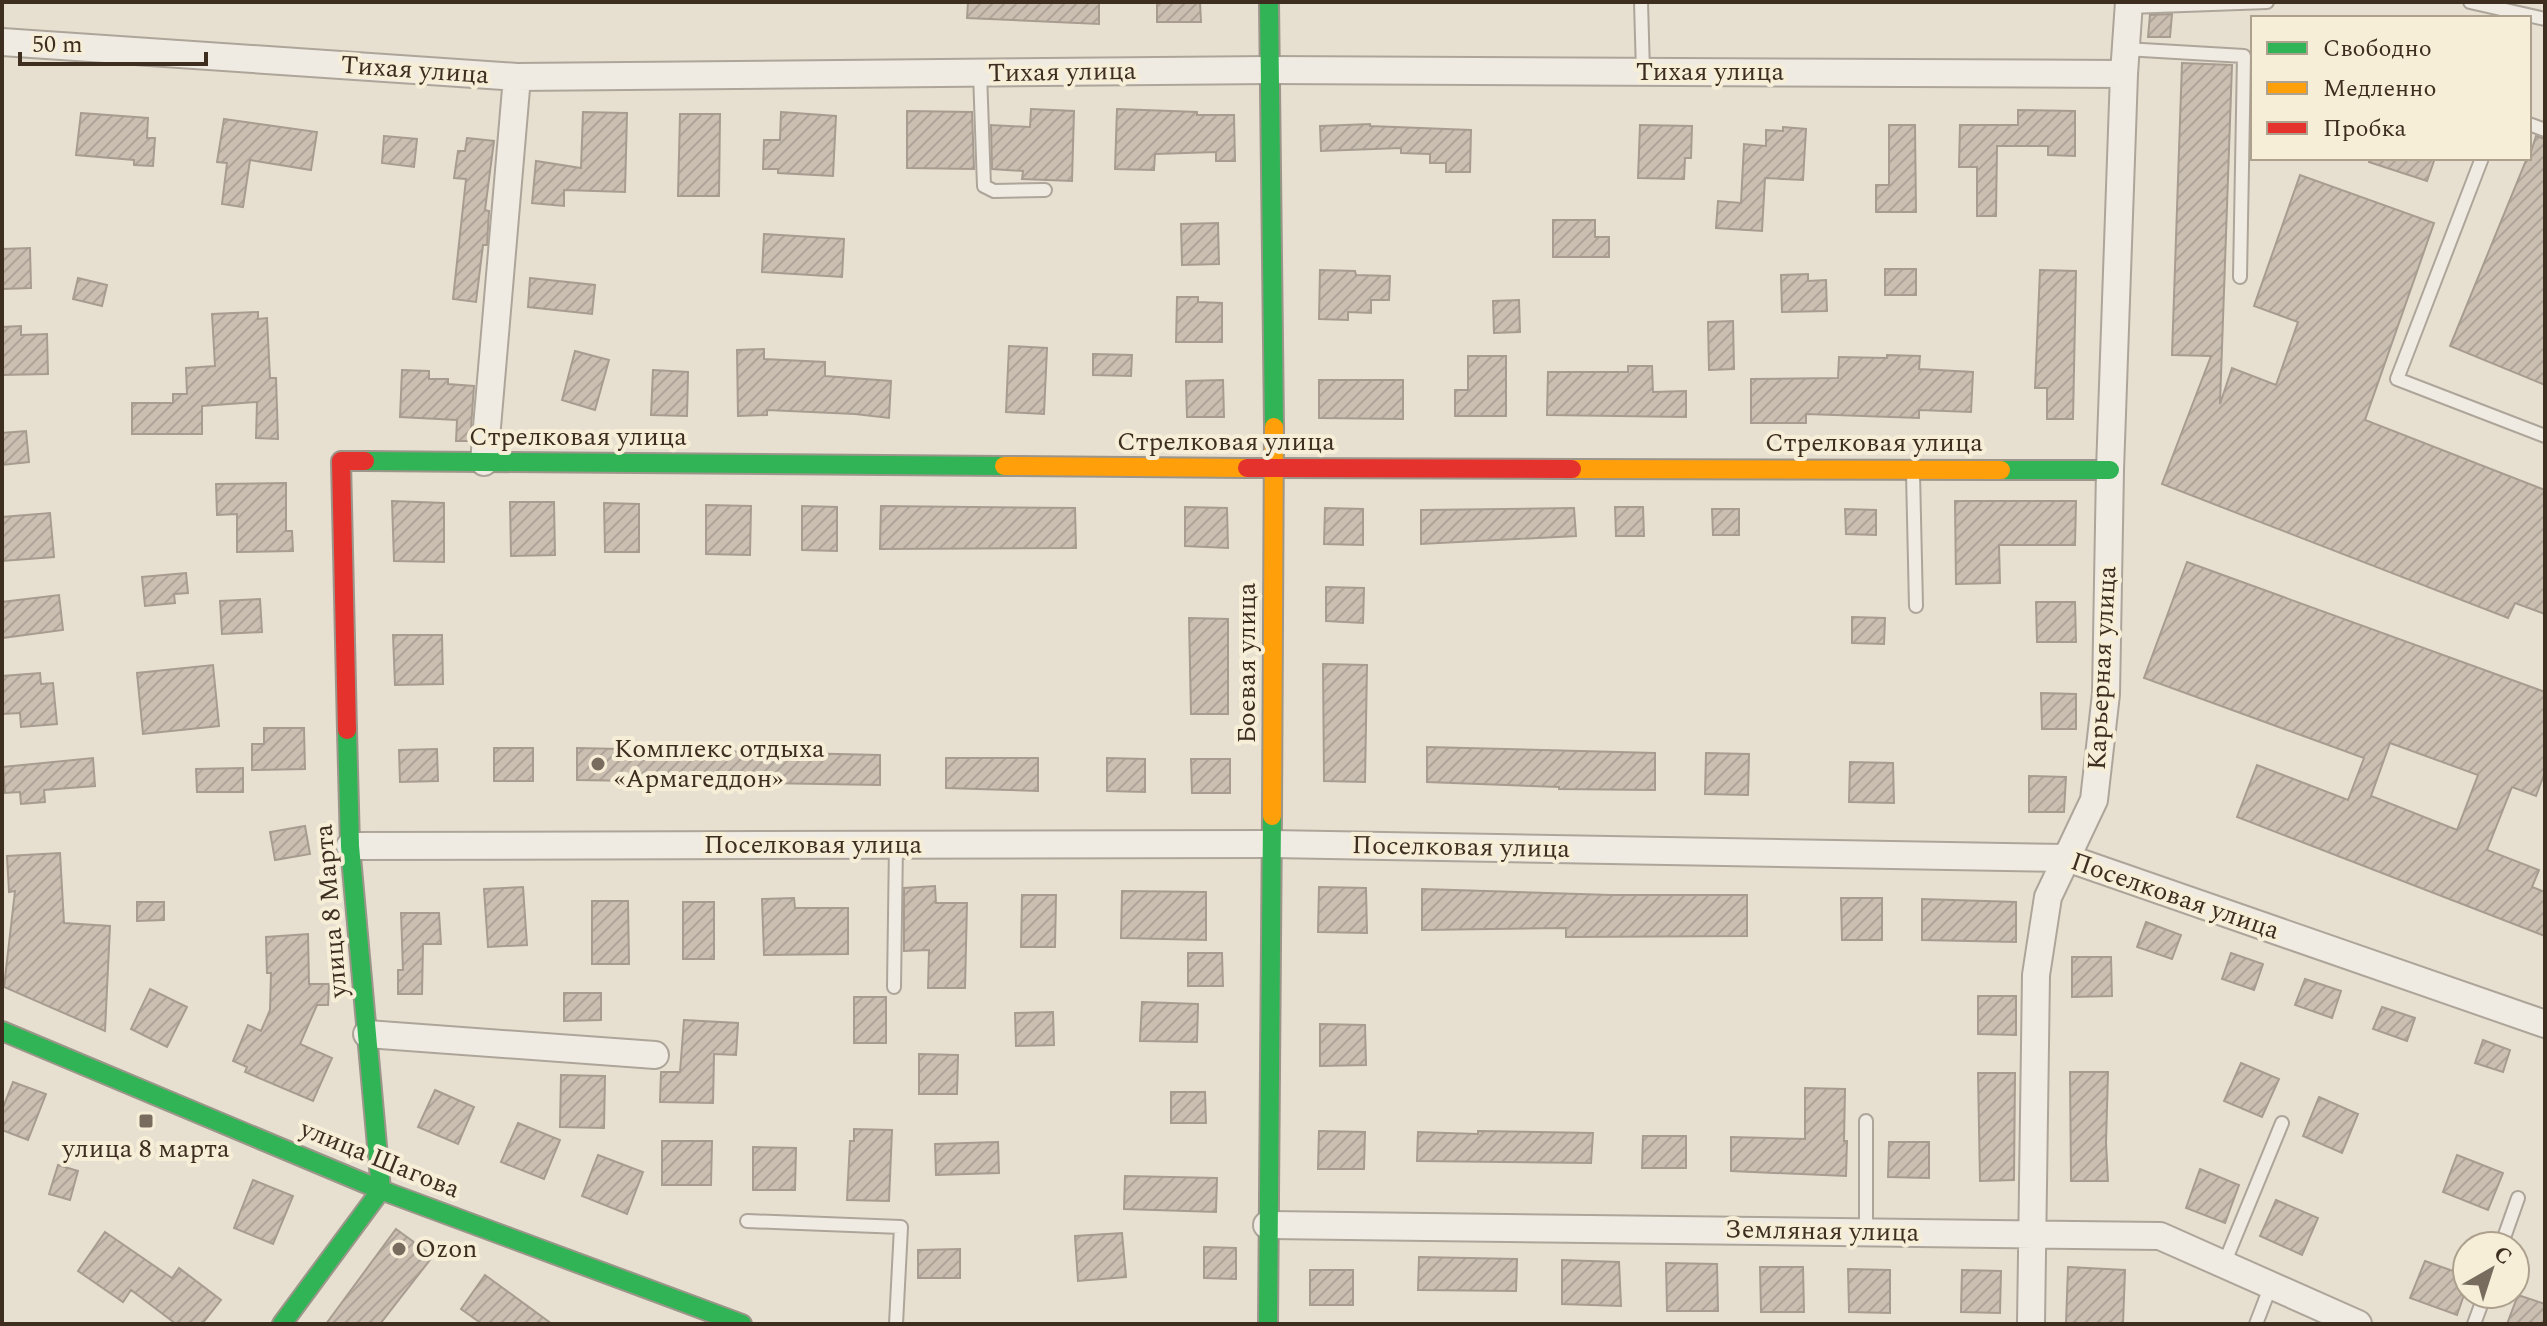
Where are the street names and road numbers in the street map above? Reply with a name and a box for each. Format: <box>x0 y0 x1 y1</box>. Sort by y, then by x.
street label: Тихая улица <box>340 45 491 95</box>
street label: Тихая улица <box>987 51 1137 93</box>
street label: Тихая улица <box>1636 52 1785 92</box>
street label: Стрелковая улица <box>469 417 687 457</box>
street label: Стрелковая улица <box>1117 422 1335 462</box>
street label: Стрелковая улица <box>1765 423 1983 463</box>
street label: Карьерная улица <box>2077 565 2127 771</box>
street label: Боевая улица <box>1227 582 1267 744</box>
street label: улица 8 Марта <box>303 822 359 1000</box>
street label: Поселковая улица <box>704 825 922 865</box>
street label: Поселковая улица <box>1351 825 1571 869</box>
street label: Поселковая улица <box>2065 842 2285 951</box>
street label: улица Шагова <box>293 1108 466 1209</box>
street label: Земляная улица <box>1724 1209 1920 1253</box>

